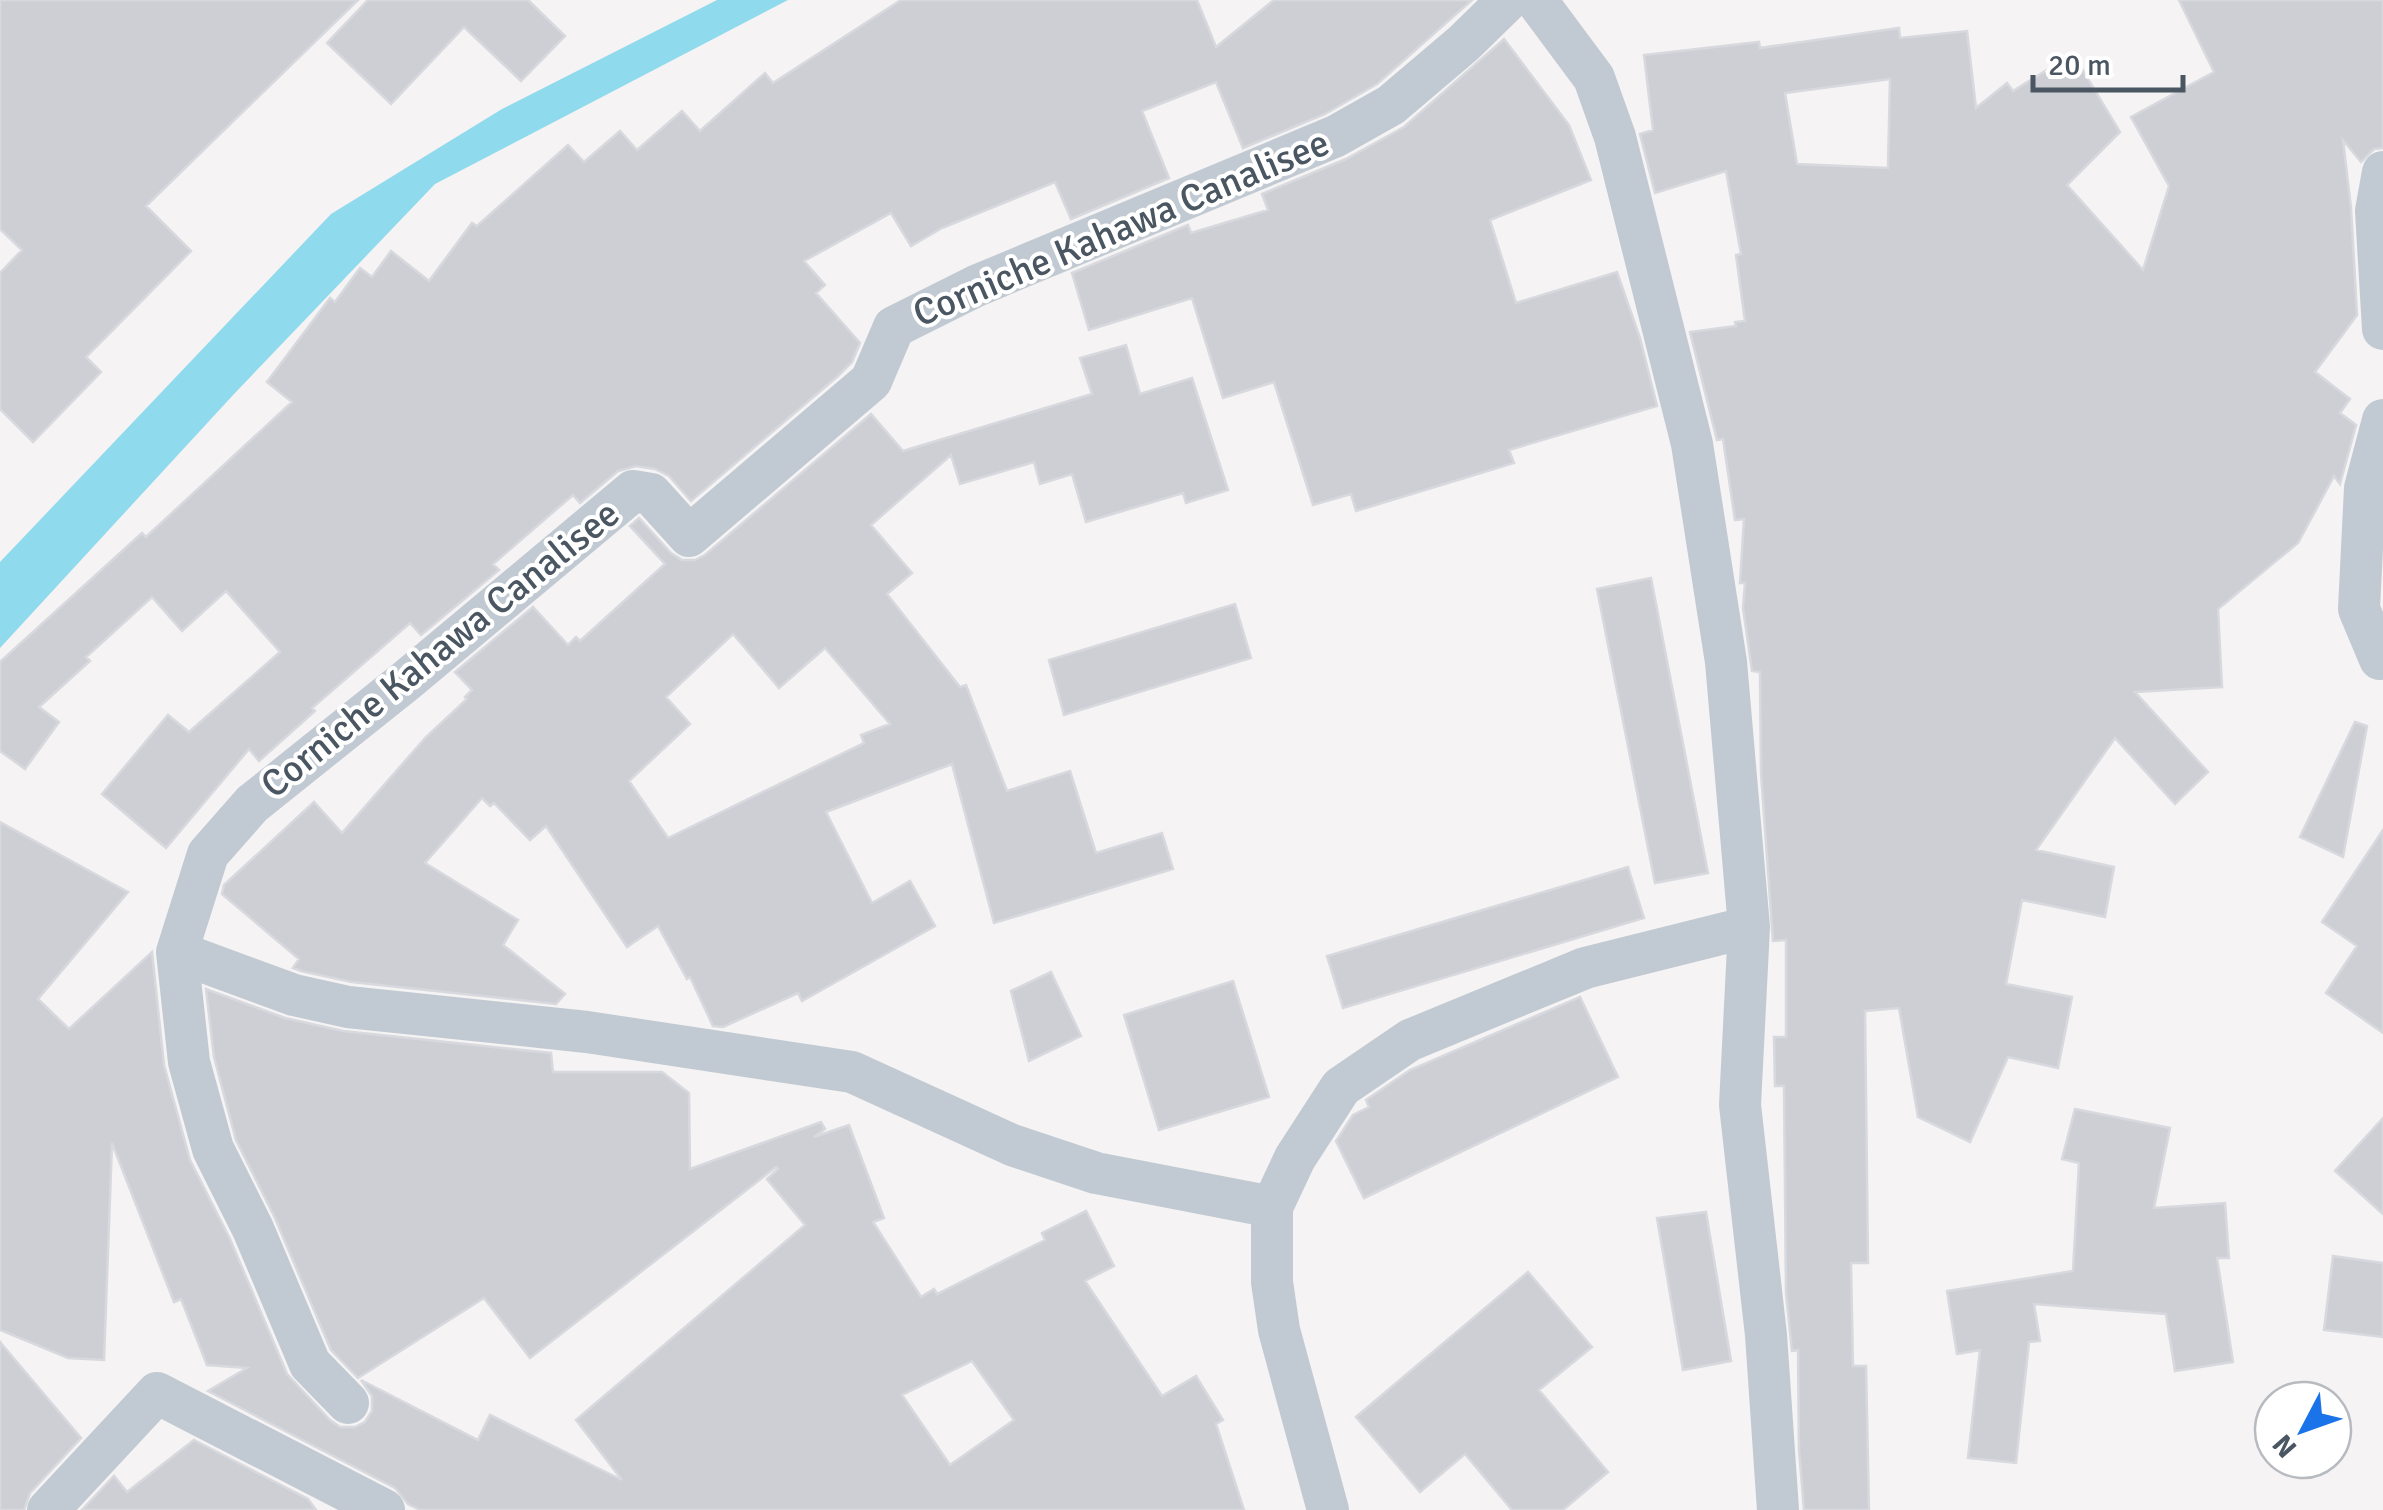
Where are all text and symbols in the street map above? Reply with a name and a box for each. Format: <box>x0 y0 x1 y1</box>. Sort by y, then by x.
scale bar <box>2033 30 2183 92</box>
text: 20 m <box>2048 47 2111 84</box>
street label: Corniche Kahawa Canalisee <box>906 119 1336 337</box>
street label: Corniche Kahawa Canalisee <box>251 490 629 808</box>
north arrow <box>2253 1380 2353 1480</box>
text: N <box>2266 1427 2304 1464</box>

